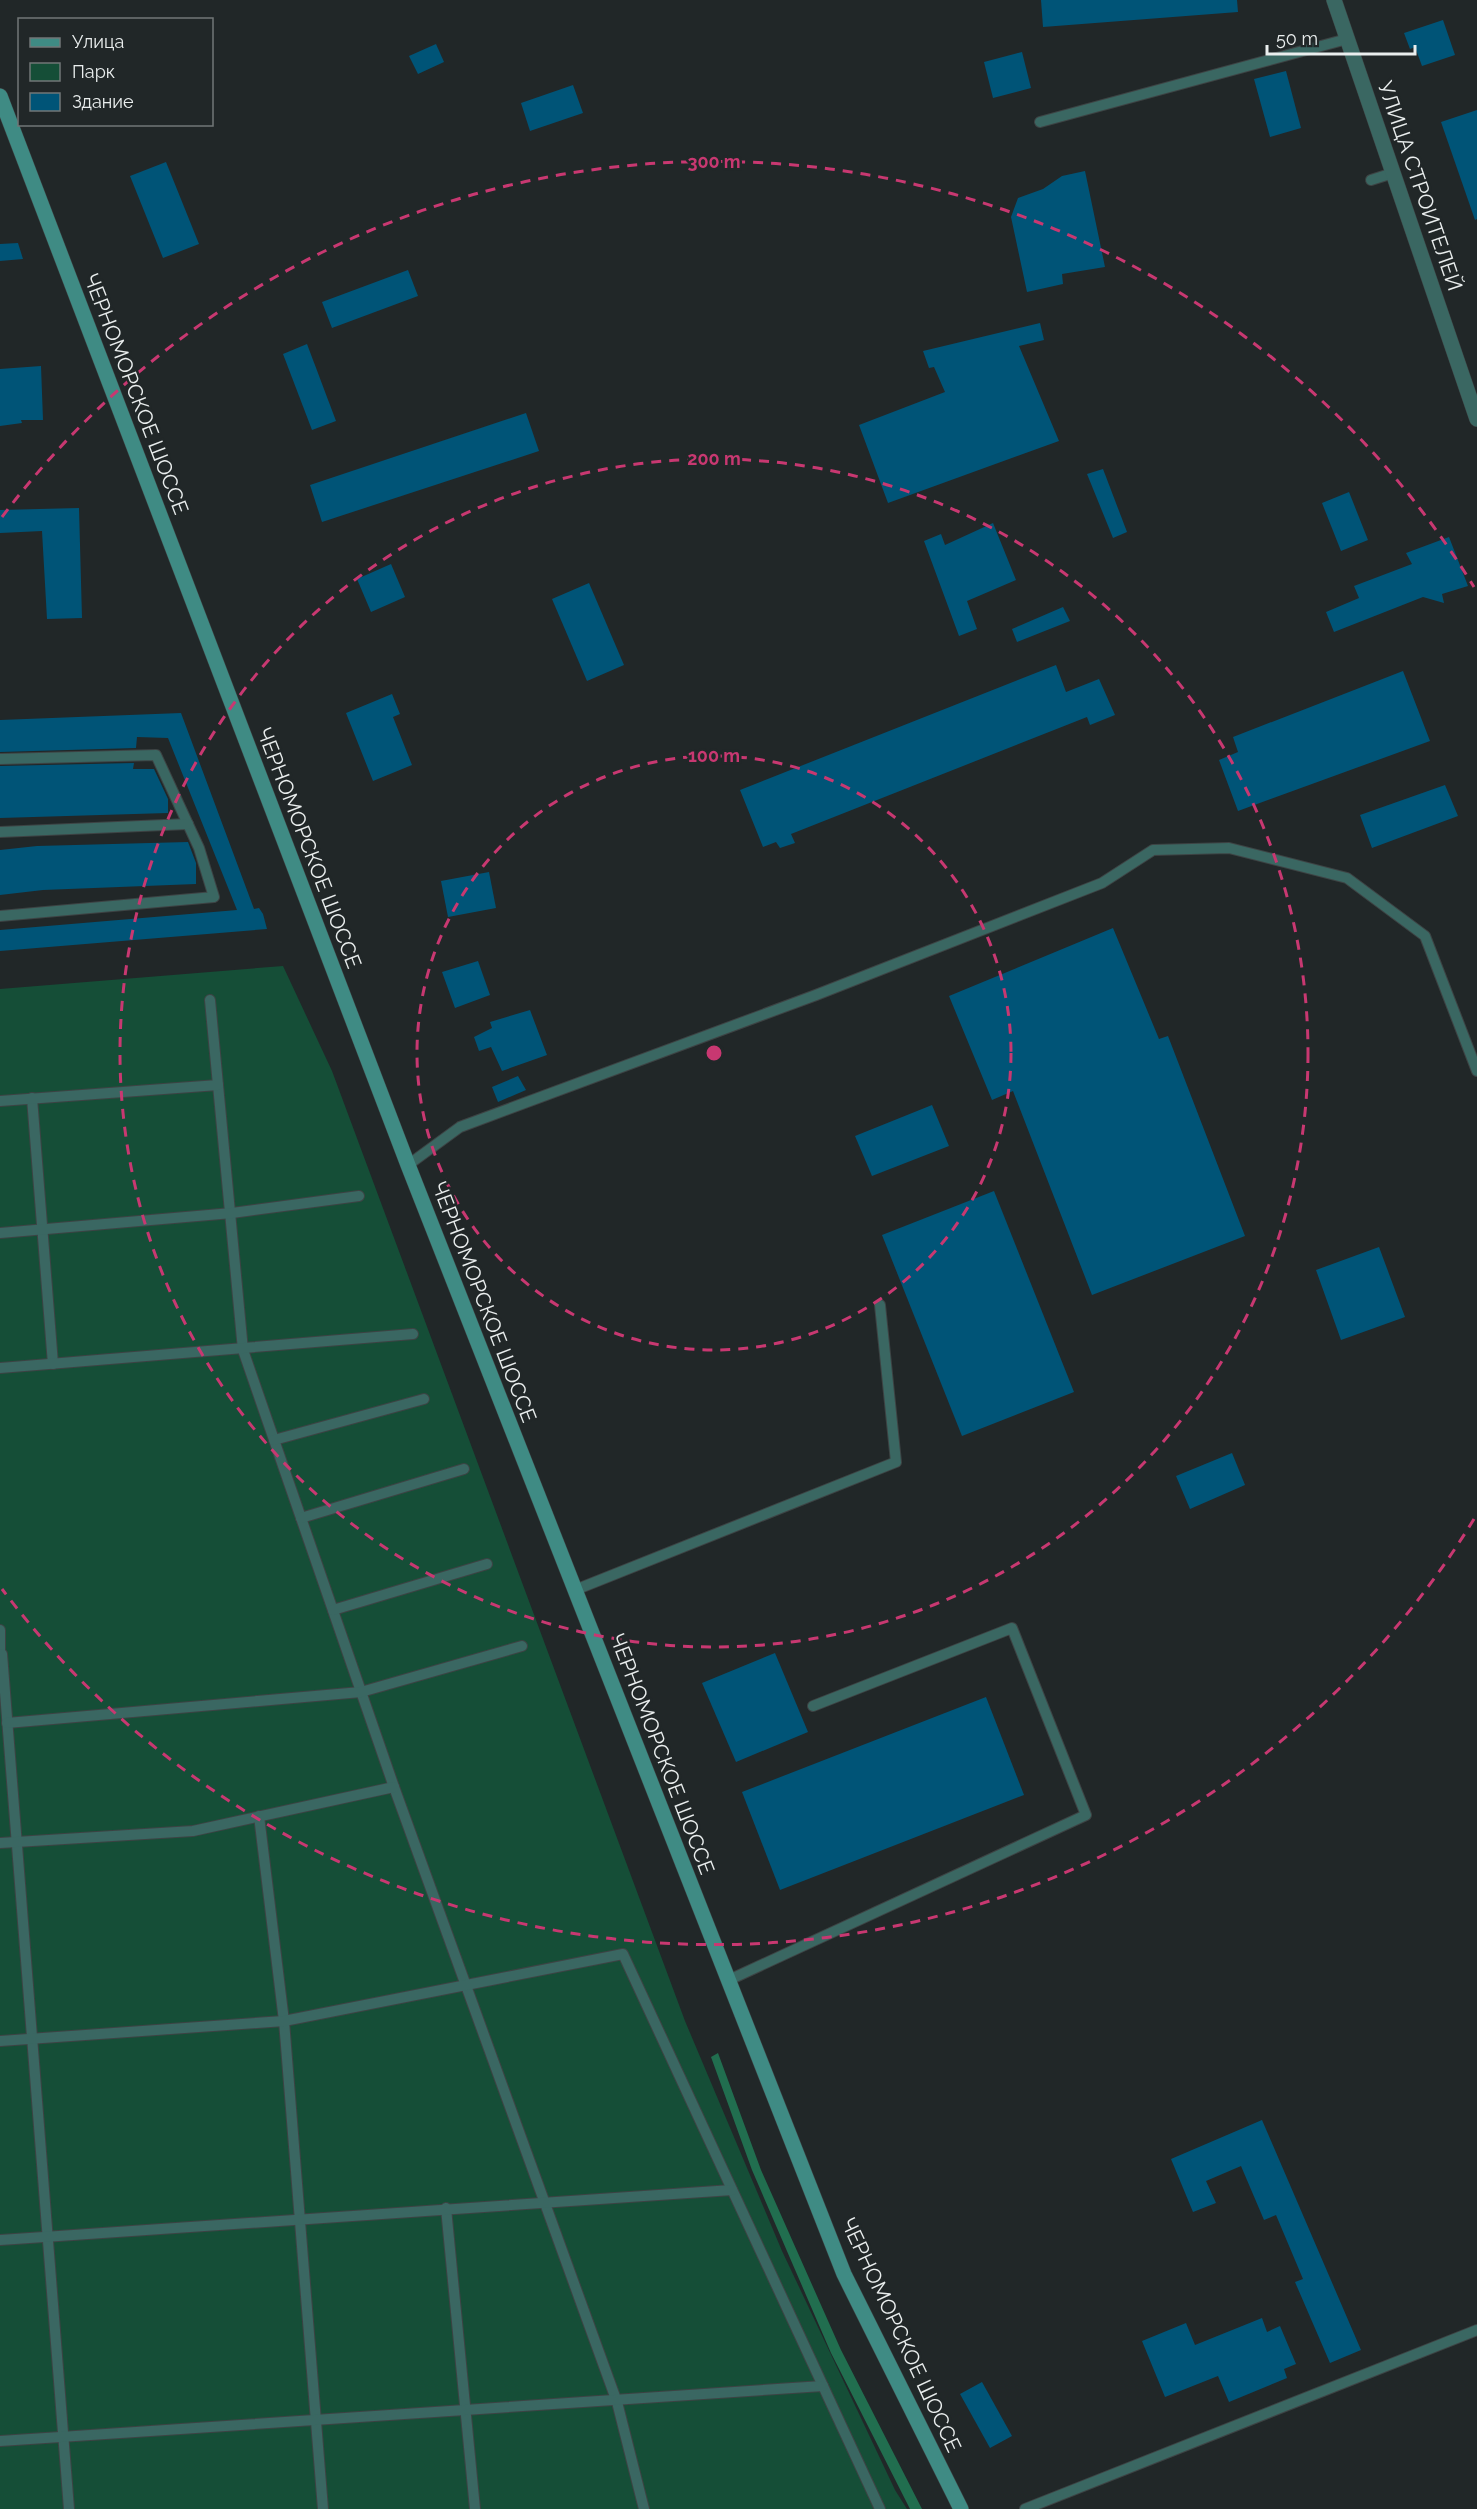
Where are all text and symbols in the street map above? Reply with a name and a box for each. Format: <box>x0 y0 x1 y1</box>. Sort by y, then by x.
legend <box>18 18 213 126</box>
scale bar <box>1267 18 1416 56</box>
text: 50 m <box>1276 28 1318 49</box>
text: Улица <box>72 31 124 52</box>
text: Парк <box>72 61 115 82</box>
street label: УЛИЦА СТРОИТЕЛЕЙ <box>1373 78 1468 294</box>
text: Здание <box>72 91 134 112</box>
text: 300 m <box>687 151 741 172</box>
street label: ЧЕРНОМОРСКОЕ ШОССЕ <box>79 270 194 518</box>
text: 200 m <box>687 448 741 469</box>
street label: ЧЕРНОМОРСКОЕ ШОССЕ <box>252 724 367 972</box>
text: 100 m <box>688 745 740 766</box>
centre of rings <box>704 1043 724 1063</box>
street label: ЧЕРНОМОРСКОЕ ШОССЕ <box>427 1178 542 1426</box>
street label: ЧЕРНОМОРСКОЕ ШОССЕ <box>605 1630 720 1878</box>
street label: ЧЕРНОМОРСКОЕ ШОССЕ <box>836 2214 967 2456</box>

